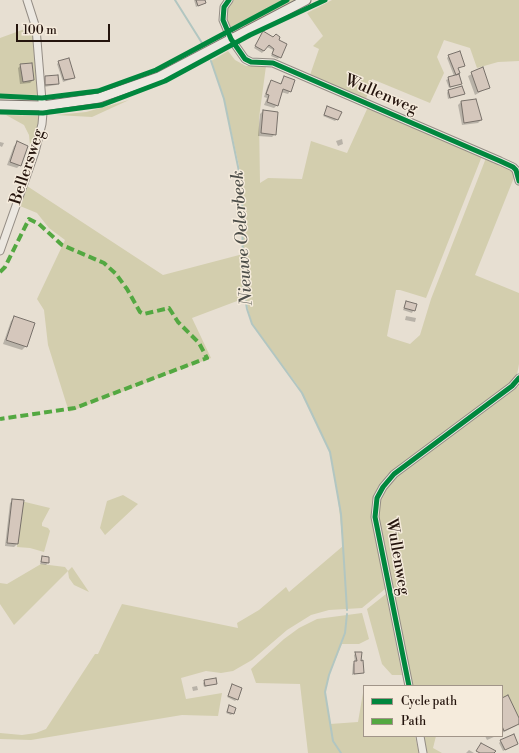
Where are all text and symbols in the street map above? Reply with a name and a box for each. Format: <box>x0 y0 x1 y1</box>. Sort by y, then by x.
scale bar <box>18 16 112 42</box>
text: 100 m <box>23 23 57 38</box>
street label: Wullenweg <box>342 71 420 119</box>
street label: Bellersweg <box>7 127 49 207</box>
water label: Nieuwe Oelerbeek <box>228 170 258 306</box>
street label: Wullenweg <box>381 517 413 597</box>
legend <box>363 685 503 737</box>
text: Cycle path <box>401 694 457 709</box>
text: Path <box>401 714 426 729</box>

